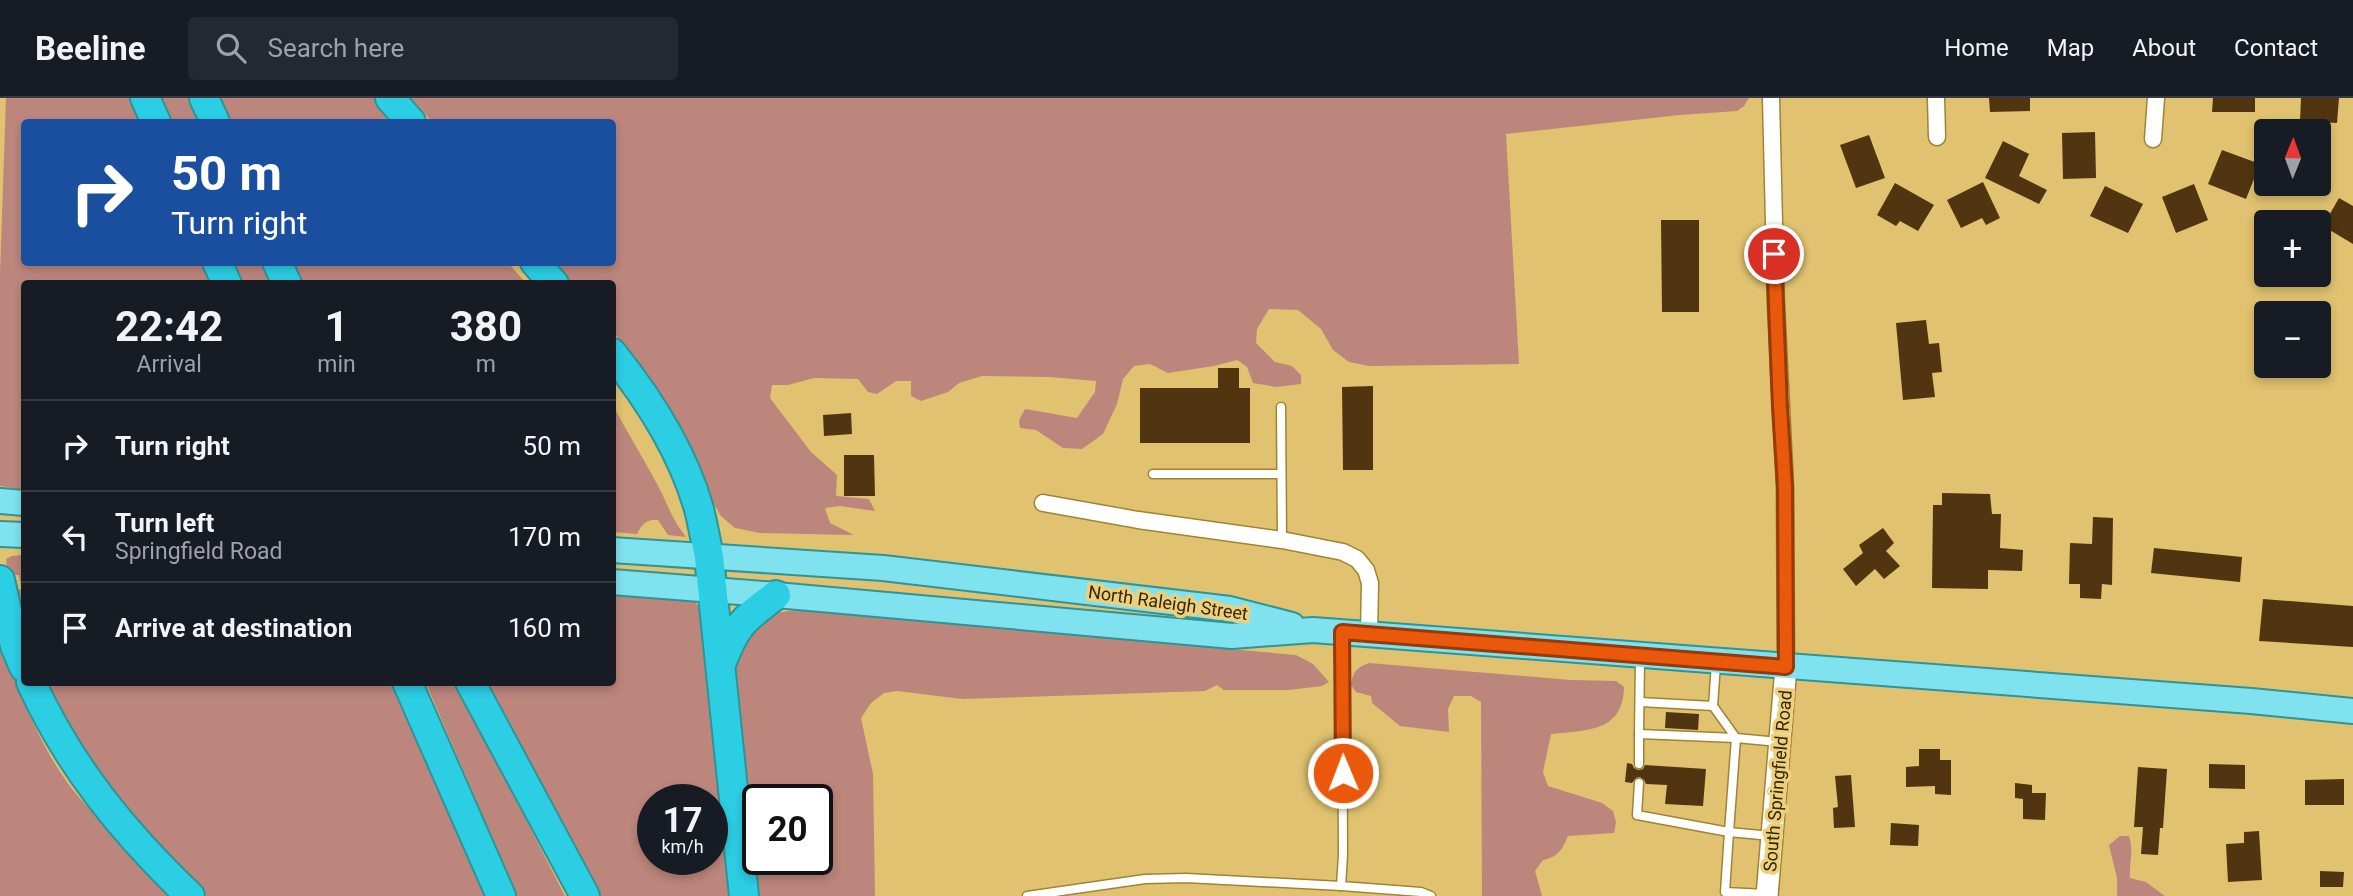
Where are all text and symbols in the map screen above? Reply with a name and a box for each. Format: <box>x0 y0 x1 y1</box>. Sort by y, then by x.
search box <box>188 17 678 80</box>
text: Beeline <box>35 29 146 68</box>
icon: search <box>212 29 250 67</box>
text: Search here <box>268 33 404 63</box>
text: Home <box>1944 34 2009 62</box>
text: Map <box>2047 34 2094 62</box>
text: About <box>2132 34 2196 62</box>
text: Contact <box>2234 34 2318 62</box>
north arrow <box>2254 119 2331 196</box>
map controls <box>2254 119 2331 378</box>
text: 50 m <box>171 145 282 202</box>
icon: right <box>56 147 147 238</box>
text: Turn right <box>171 204 307 242</box>
button: + <box>2254 210 2331 287</box>
pin <box>1744 224 1804 284</box>
icon: arrive <box>1755 235 1793 273</box>
button: − <box>2254 301 2331 378</box>
text: 22:42 <box>115 302 223 351</box>
text: 1 <box>324 302 349 351</box>
text: 380 <box>450 302 522 351</box>
text: Arrival <box>136 351 202 378</box>
text: min <box>317 351 356 378</box>
text: m <box>476 351 496 378</box>
icon: right <box>56 427 94 465</box>
text: Turn right <box>115 431 230 461</box>
text: 50 m <box>523 431 581 461</box>
text: Turn left <box>115 508 214 538</box>
icon: left <box>56 518 94 556</box>
text: 170 m <box>508 522 581 552</box>
text: Springfield Road <box>115 538 283 565</box>
street label: North Raleigh Street <box>1087 581 1249 624</box>
icon: arrive <box>56 609 94 647</box>
text: Arrive at destination <box>115 613 352 643</box>
text: 160 m <box>508 613 581 643</box>
street label: South Springfield Road <box>1759 689 1796 873</box>
position arrow <box>1306 736 1380 810</box>
speed limit sign: 20 <box>742 784 833 875</box>
text: 17 <box>662 800 703 841</box>
text: km/h <box>661 836 704 857</box>

